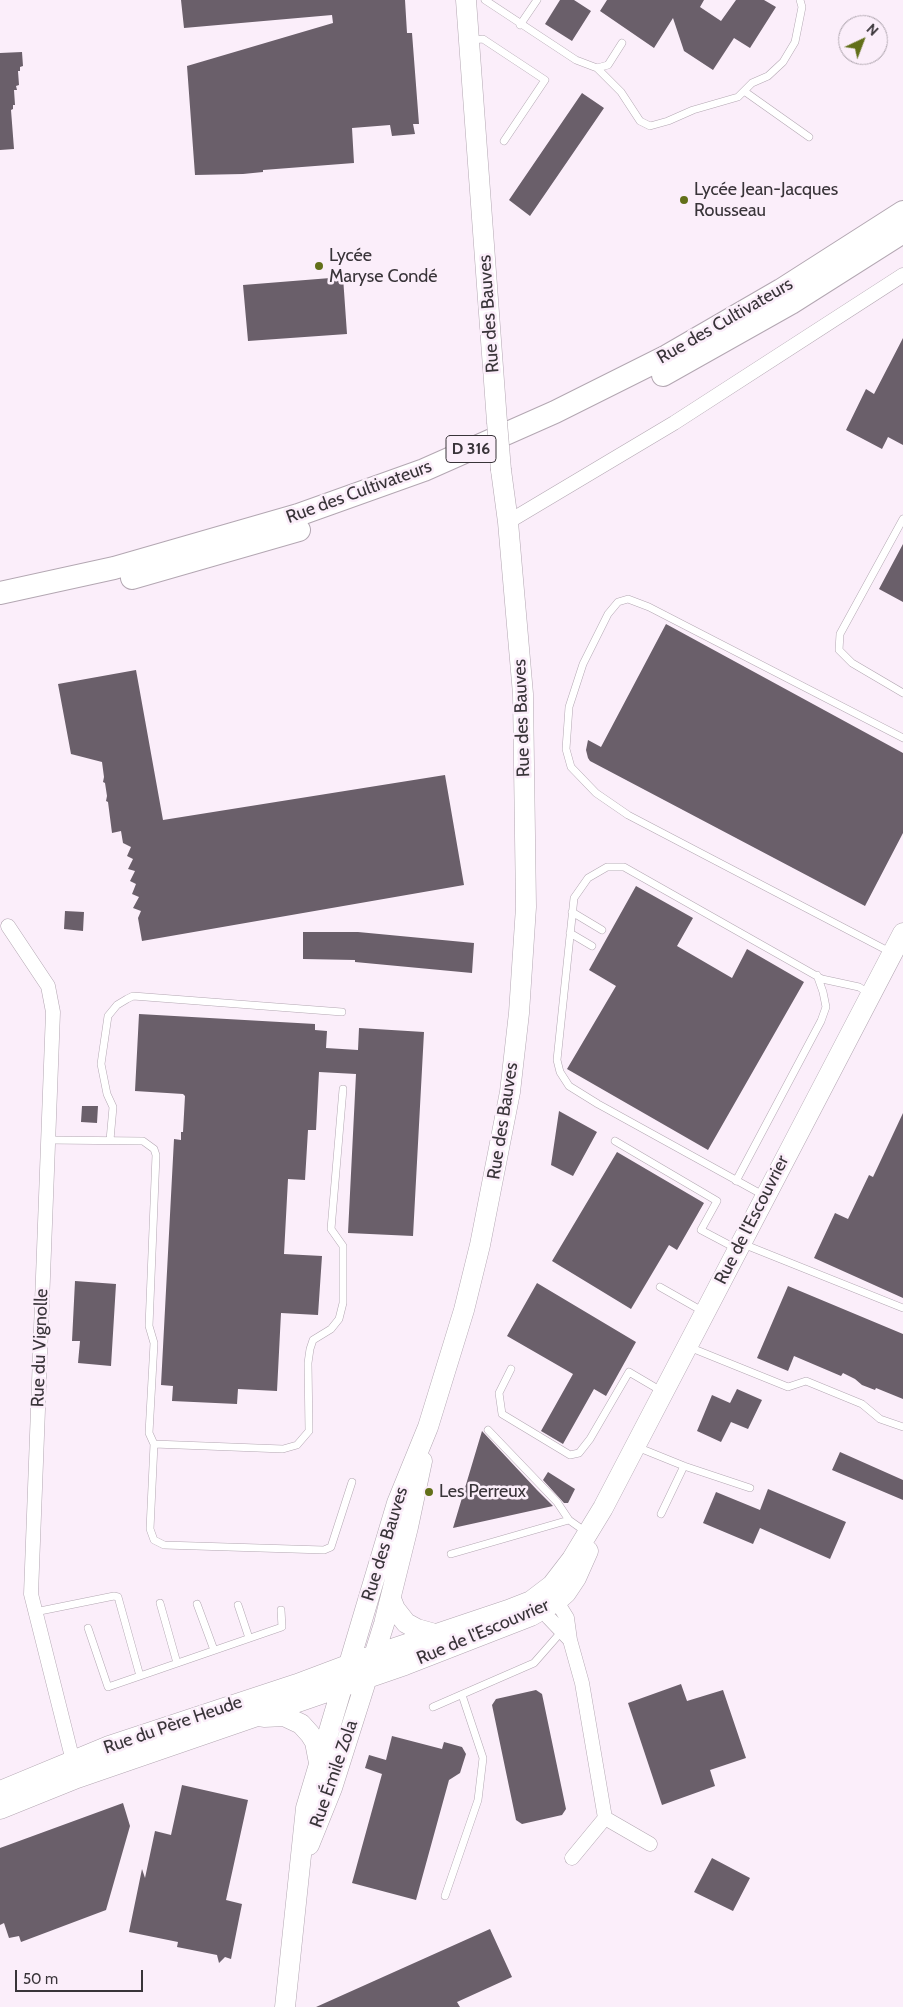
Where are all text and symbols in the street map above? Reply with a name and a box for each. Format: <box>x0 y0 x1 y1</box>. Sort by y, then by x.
north arrow <box>838 15 888 65</box>
text: N <box>863 20 882 40</box>
place label: Lycée Jean-Jacques Rousseau <box>694 179 838 222</box>
marker: Lycée Jean-Jacques Rousseau <box>678 194 690 206</box>
place label: Lycée Maryse Condé <box>329 245 438 288</box>
street label: Rue des Bauves <box>474 254 504 374</box>
marker: Lycée Maryse Condé <box>313 260 325 272</box>
street label: Rue des Cultivateurs <box>653 273 797 369</box>
road number: D 316 <box>446 436 496 462</box>
street label: Rue des Cultivateurs <box>283 456 435 528</box>
street label: Rue des Bauves <box>509 659 535 777</box>
street label: Rue des Bauves <box>483 1061 523 1181</box>
street label: Rue de l'Escouvrier <box>710 1152 794 1288</box>
street label: Rue du Vignolle <box>27 1288 53 1408</box>
place label: Les Perreux <box>439 1481 526 1503</box>
street label: Rue des Bauves <box>357 1484 413 1604</box>
marker: Les Perreux <box>423 1486 435 1498</box>
street label: Rue de l'Escouvrier <box>414 1594 552 1670</box>
street label: Rue du Père Heude <box>101 1691 245 1759</box>
street label: Rue Émile Zola <box>306 1717 362 1831</box>
scale bar <box>18 1960 145 1992</box>
text: 50 m <box>23 1970 58 1988</box>

